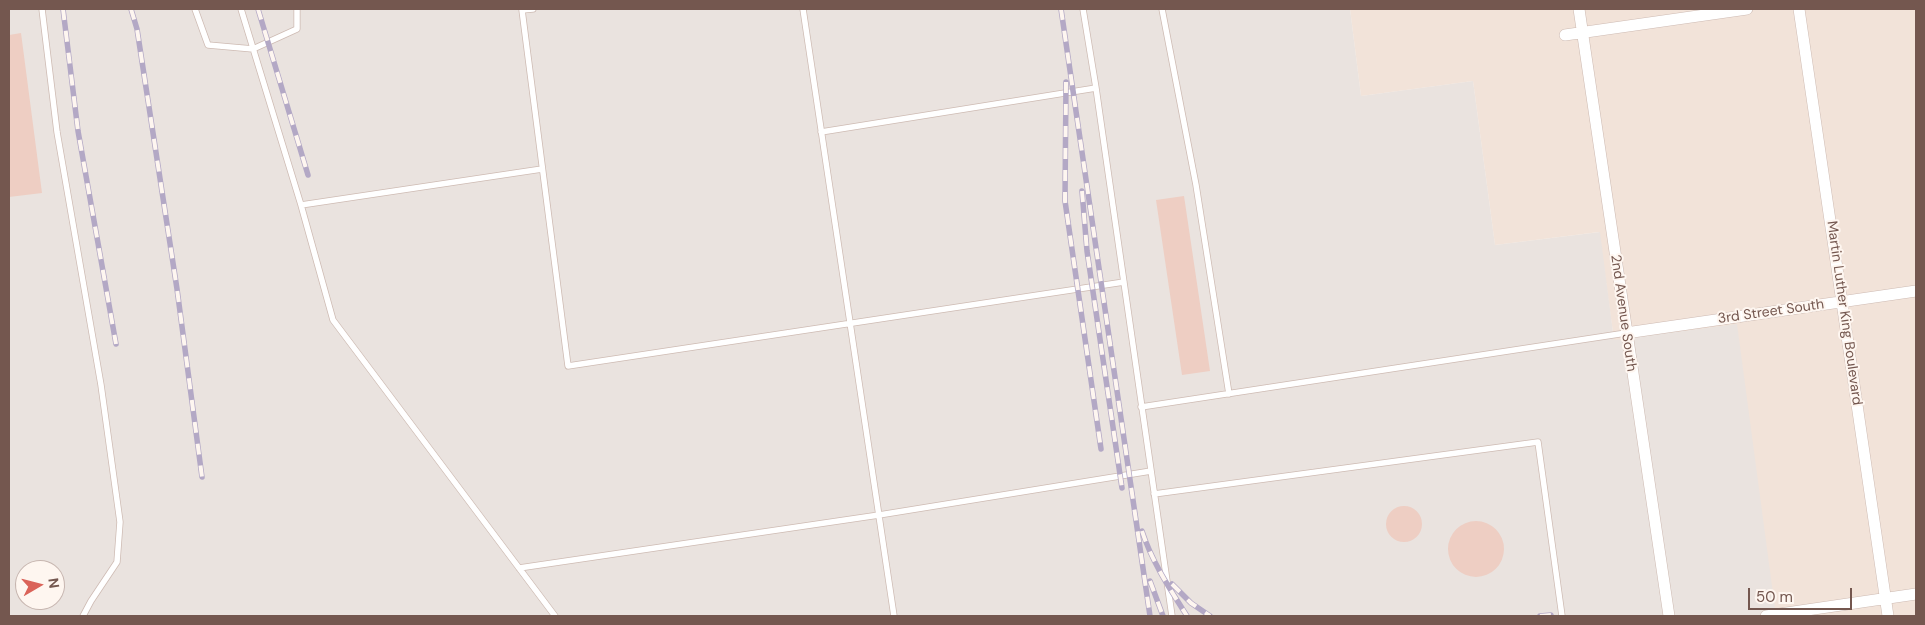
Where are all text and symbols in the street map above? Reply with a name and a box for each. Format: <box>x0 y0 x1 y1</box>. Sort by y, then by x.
street label: Martin Luther King Boulevard <box>1823 220 1865 406</box>
street label: 2nd Avenue South <box>1606 253 1640 373</box>
street label: 3rd Street South <box>1717 296 1825 328</box>
north arrow <box>15 560 65 610</box>
text: N <box>44 577 63 589</box>
scale bar <box>1750 578 1854 610</box>
text: 50 m <box>1756 587 1793 607</box>

